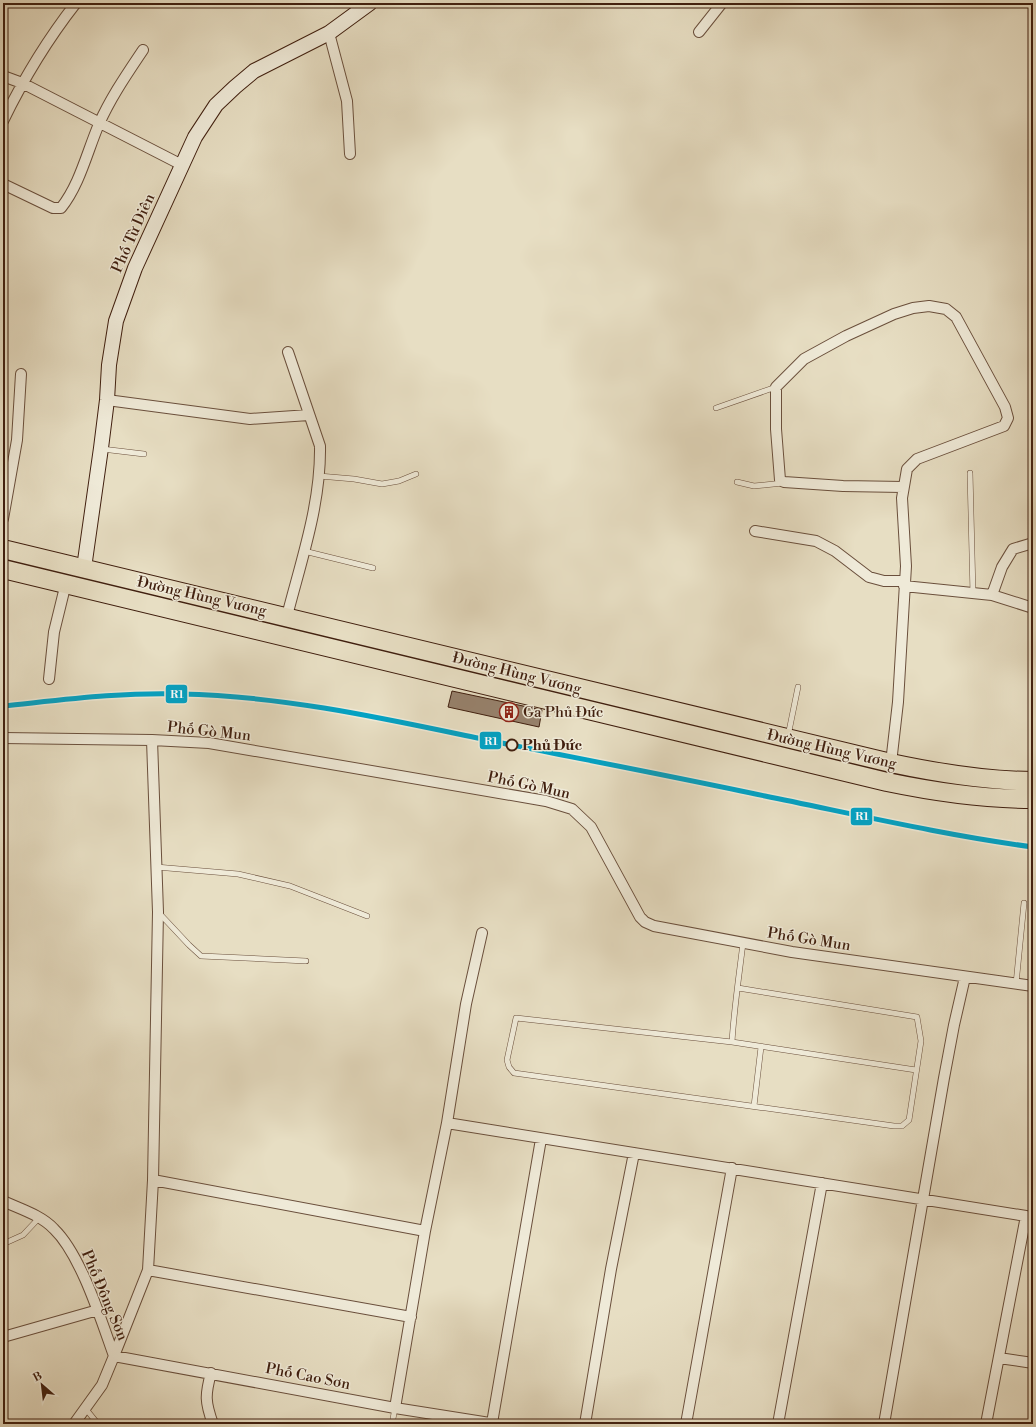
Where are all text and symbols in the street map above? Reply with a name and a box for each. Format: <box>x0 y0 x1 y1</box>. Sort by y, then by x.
street label: Phố Từ Diên <box>108 191 159 276</box>
street label: Đường Hùng Vương <box>135 572 269 621</box>
street label: Đường Hùng Vương <box>450 648 584 699</box>
line badge: R1 <box>165 684 188 704</box>
text: R1 <box>170 688 184 702</box>
building icon: Ga Phủ Đức <box>498 701 520 723</box>
place label: Ga Phủ Đức <box>523 703 603 722</box>
street label: Phố Gò Mun <box>166 718 252 745</box>
street label: Đường Hùng Vương <box>765 725 899 774</box>
line badge: R1 <box>479 731 502 750</box>
text: R1 <box>484 735 498 749</box>
place label: Phủ Đức <box>522 736 583 755</box>
marker: Phủ Đức <box>505 738 519 752</box>
street label: Phố Gò Mun <box>486 767 572 804</box>
line badge: R1 <box>850 807 873 826</box>
text: R1 <box>855 810 869 824</box>
street label: Phố Gò Mun <box>766 924 852 955</box>
street label: Phố Đông Sơn <box>77 1247 132 1343</box>
street label: Phố Cao Sơn <box>264 1359 352 1394</box>
north arrow <box>22 1365 62 1405</box>
text: B <box>31 1369 45 1385</box>

